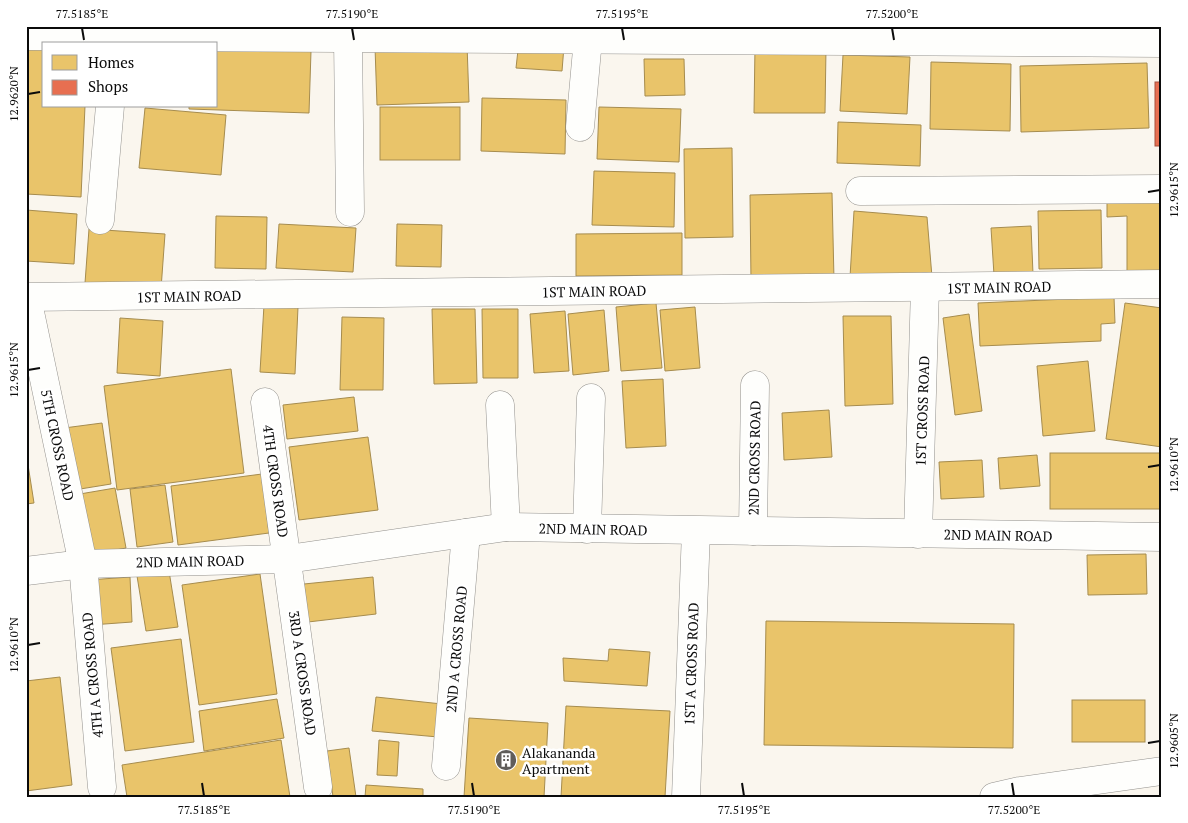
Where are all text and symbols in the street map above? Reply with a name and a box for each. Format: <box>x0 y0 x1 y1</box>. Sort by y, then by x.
text: 77.5185°E <box>56 6 108 21</box>
text: 77.5190°E <box>326 6 378 21</box>
text: 77.5195°E <box>596 6 648 21</box>
text: 77.5200°E <box>866 6 918 21</box>
legend <box>42 42 218 108</box>
text: Homes <box>88 52 134 72</box>
text: 12.9620°N <box>6 66 21 122</box>
text: Shops <box>88 76 128 96</box>
text: 12.9615°N <box>1166 162 1181 218</box>
street label: 1ST MAIN ROAD <box>946 277 1052 297</box>
street label: 1ST MAIN ROAD <box>541 281 647 301</box>
street label: 1ST MAIN ROAD <box>136 286 242 306</box>
text: 12.9615°N <box>6 342 21 398</box>
street label: 1ST CROSS ROAD <box>911 355 933 467</box>
street label: 5TH CROSS ROAD <box>37 387 79 503</box>
street label: 2ND CROSS ROAD <box>743 400 765 516</box>
street label: 4TH CROSS ROAD <box>259 423 293 539</box>
text: 12.9610°N <box>1166 437 1181 493</box>
street label: 2ND MAIN ROAD <box>538 519 648 539</box>
street label: 2ND MAIN ROAD <box>943 525 1053 545</box>
street label: 2ND MAIN ROAD <box>135 551 245 571</box>
street label: 2ND A CROSS ROAD <box>441 585 471 713</box>
street label: 1ST A CROSS ROAD <box>679 602 703 726</box>
street label: 3RD A CROSS ROAD <box>285 609 321 737</box>
street label: 4TH A CROSS ROAD <box>77 611 107 739</box>
text: 12.9610°N <box>6 617 21 673</box>
text: 12.9605°N <box>1166 713 1181 769</box>
place label: Alakananda Apartment <box>522 743 596 778</box>
building icon: Alakananda Apartment <box>494 748 518 772</box>
text: 77.5185°E <box>178 802 230 817</box>
text: 77.5190°E <box>448 802 500 817</box>
text: 77.5195°E <box>718 802 770 817</box>
text: 77.5200°E <box>988 802 1040 817</box>

